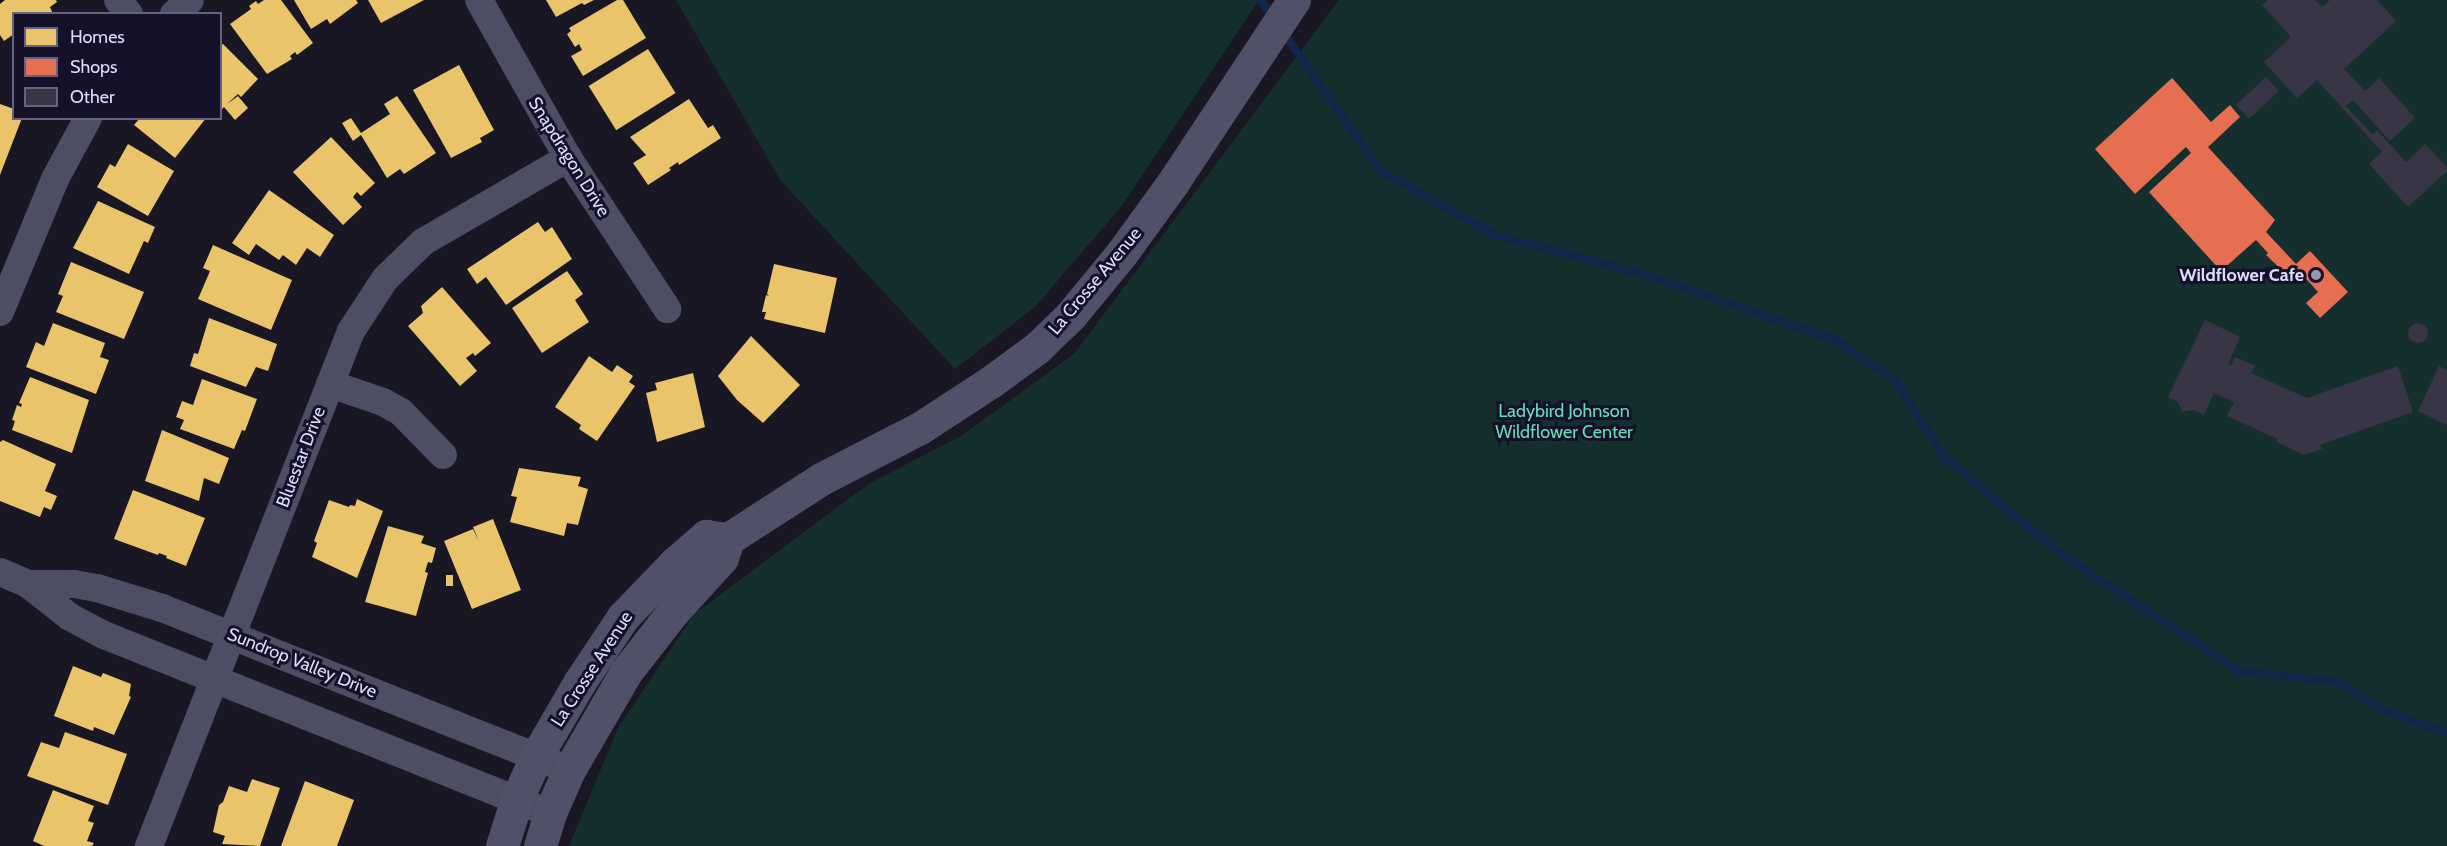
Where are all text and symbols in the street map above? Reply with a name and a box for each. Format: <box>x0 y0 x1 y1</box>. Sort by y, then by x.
legend <box>12 12 222 120</box>
text: Homes <box>70 26 125 48</box>
text: Shops <box>70 56 118 78</box>
text: Other <box>70 86 115 108</box>
street label: Snapdragon Drive <box>524 93 614 221</box>
street label: La Crosse Avenue <box>1044 223 1146 339</box>
place label: Wildflower Cafe <box>2179 264 2304 286</box>
marker: Wildflower Cafe <box>2309 268 2323 282</box>
park label: Ladybird Johnson Wildflower Center <box>1495 401 1633 444</box>
street label: Bluestar Drive <box>272 404 330 510</box>
street label: La Crosse Avenue <box>547 607 637 731</box>
street label: Sundrop Valley Drive <box>224 623 380 703</box>

